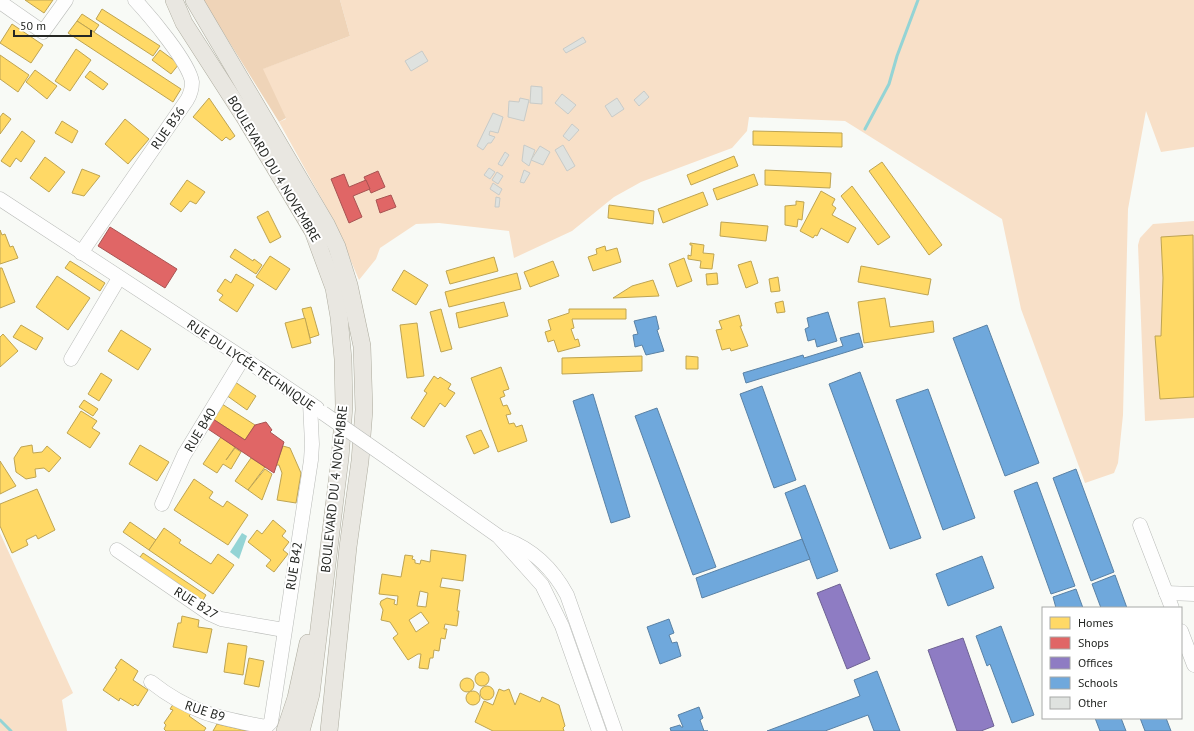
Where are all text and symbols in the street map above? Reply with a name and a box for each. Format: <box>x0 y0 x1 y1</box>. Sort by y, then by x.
scale bar <box>14 12 91 38</box>
text: 50 m <box>20 18 46 33</box>
street label: BOULEVARD DU 4 NOVEMBRE <box>223 93 325 245</box>
street label: RUE B36 <box>147 103 189 153</box>
street label: RUE DU LYCÉE TECHNIQUE <box>184 316 318 414</box>
street label: RUE B40 <box>180 405 220 455</box>
street label: BOULEVARD DU 4 NOVEMBRE <box>317 405 351 573</box>
street label: RUE B42 <box>282 541 306 591</box>
street label: RUE B27 <box>171 583 221 623</box>
legend <box>1042 607 1182 719</box>
text: Homes <box>1078 615 1113 630</box>
text: Shops <box>1078 635 1109 650</box>
text: Offices <box>1078 655 1113 670</box>
text: Schools <box>1078 675 1118 690</box>
text: Other <box>1078 695 1107 710</box>
street label: RUE B9 <box>183 697 227 725</box>

